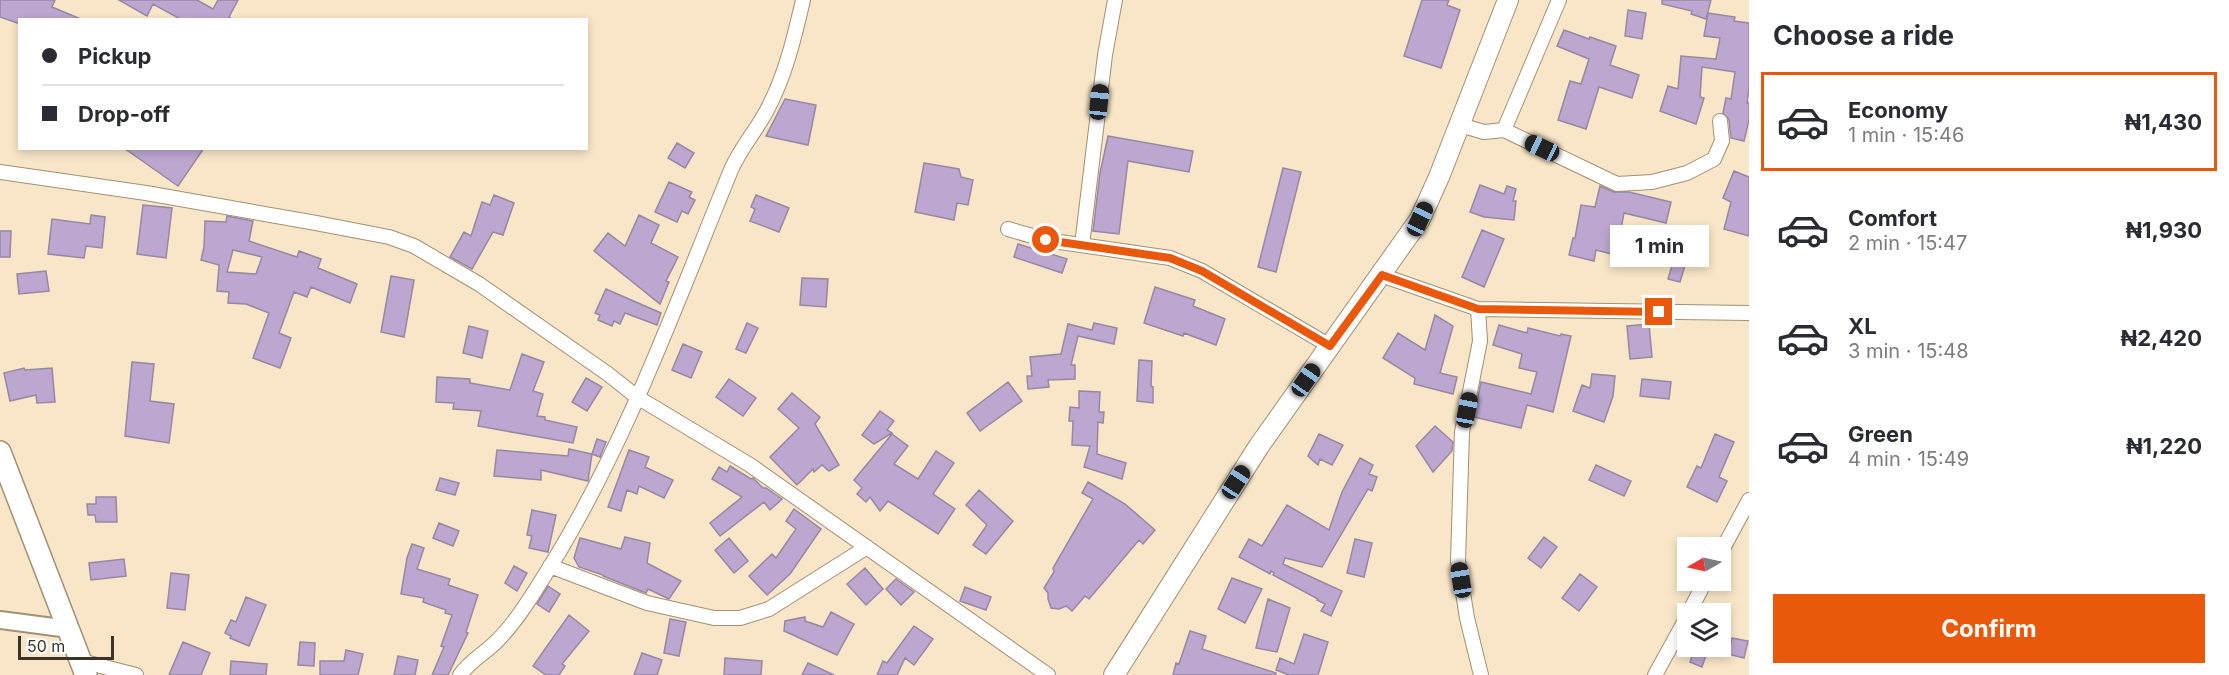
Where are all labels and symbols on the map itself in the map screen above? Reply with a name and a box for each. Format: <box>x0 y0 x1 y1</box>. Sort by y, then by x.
car <box>1088 83 1110 121</box>
car <box>1522 132 1562 164</box>
car <box>1404 199 1436 239</box>
callout: 1 min <box>1610 225 1708 267</box>
route start <box>1032 226 1059 253</box>
route end <box>1645 298 1672 325</box>
car <box>1288 360 1324 400</box>
car <box>1455 391 1479 429</box>
car <box>1219 462 1253 502</box>
north arrow <box>1677 537 1731 591</box>
car <box>1449 561 1473 599</box>
scale bar <box>18 633 114 660</box>

